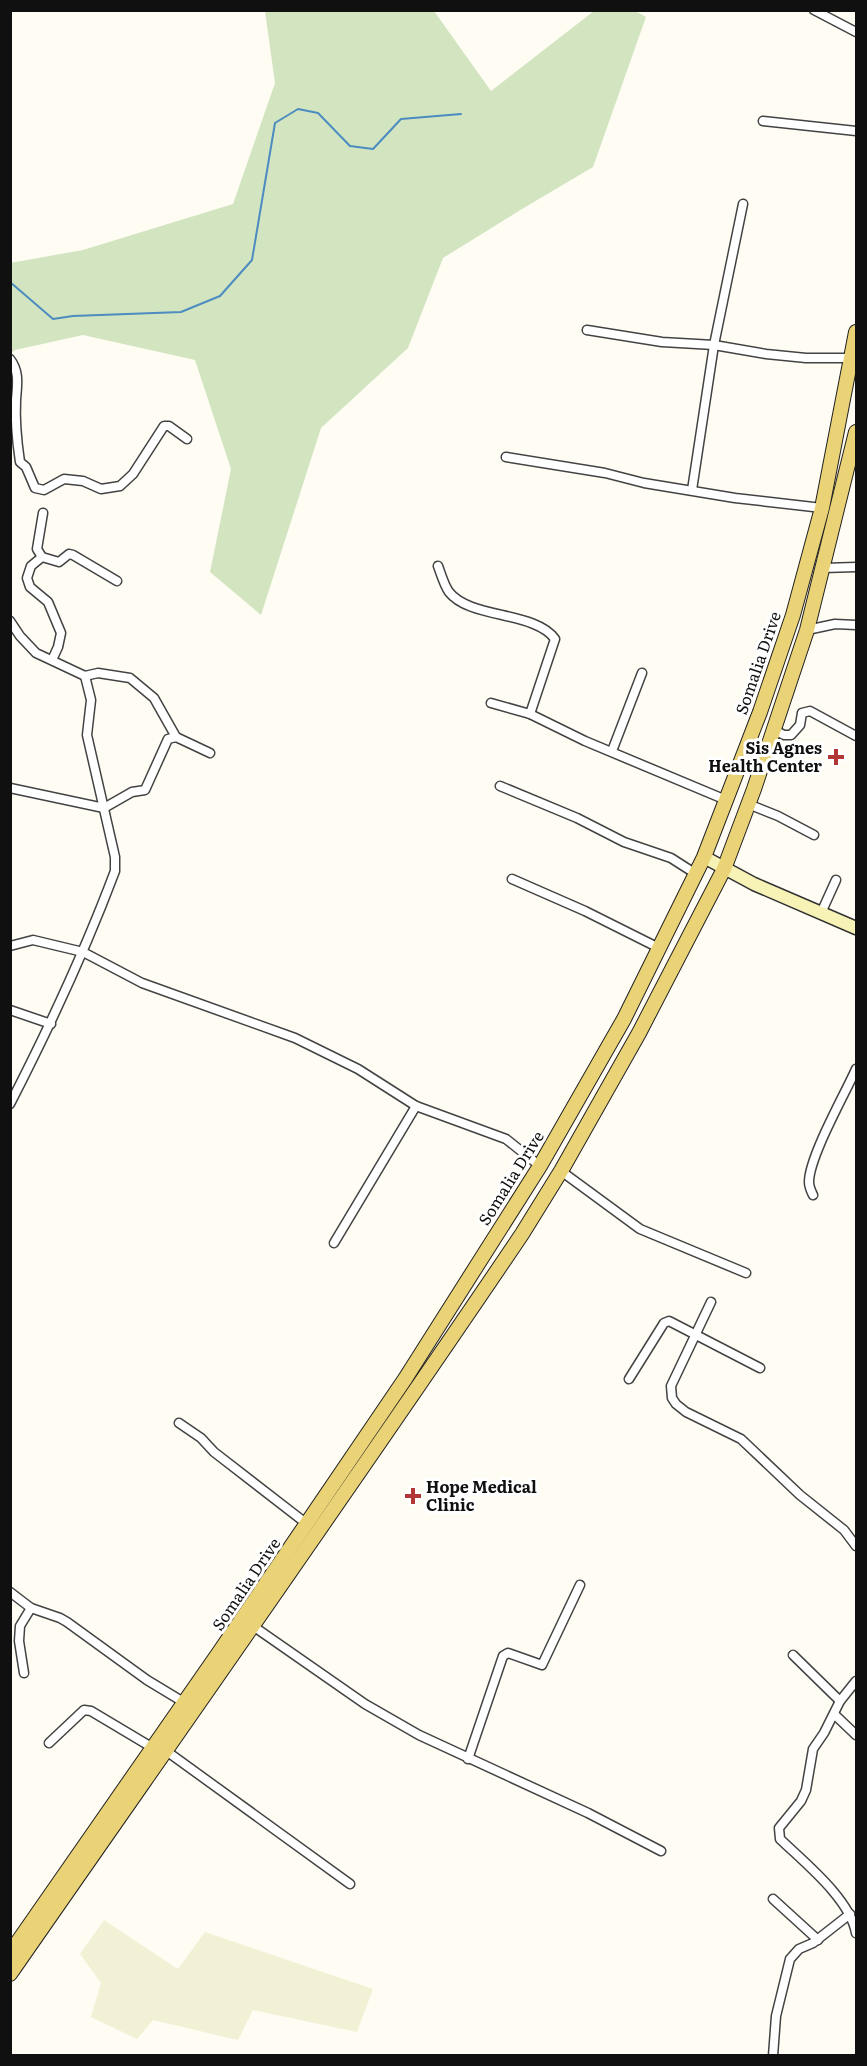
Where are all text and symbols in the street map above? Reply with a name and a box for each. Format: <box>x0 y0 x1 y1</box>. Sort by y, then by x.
street label: Somalia Drive <box>728 608 786 717</box>
place label: Sis Agnes Health Center <box>708 735 822 777</box>
marker: Sis Agnes Health Center <box>827 748 845 766</box>
street label: Somalia Drive <box>471 1126 549 1229</box>
place label: Hope Medical Clinic <box>426 1474 537 1516</box>
marker: Hope Medical Clinic <box>404 1487 422 1505</box>
street label: Somalia Drive <box>205 1532 285 1635</box>

